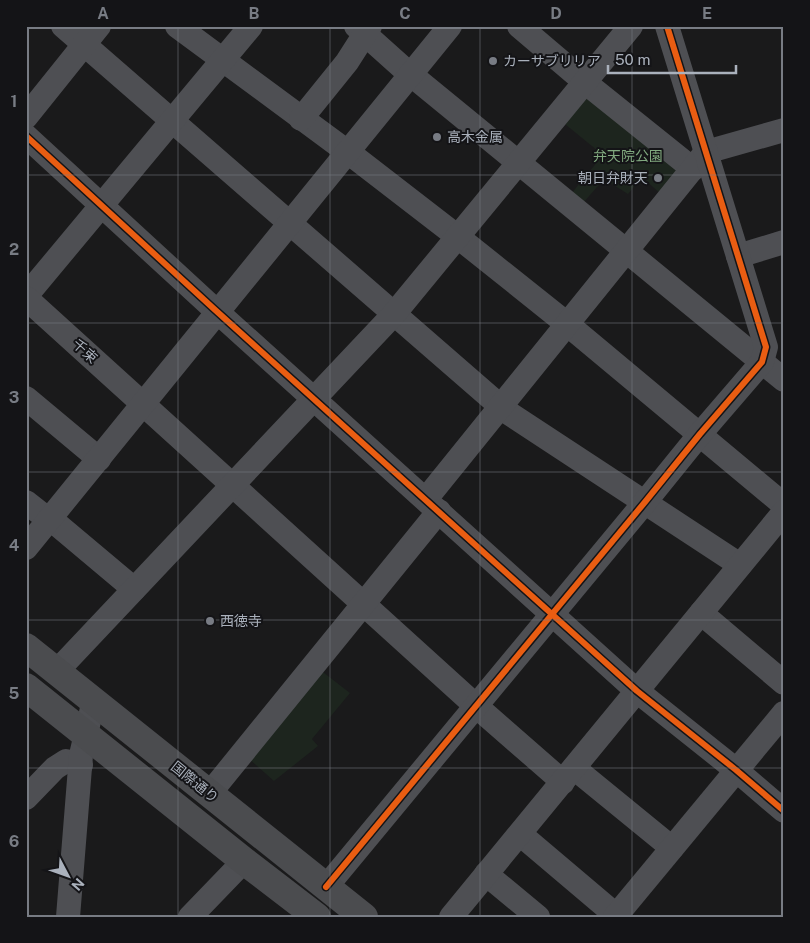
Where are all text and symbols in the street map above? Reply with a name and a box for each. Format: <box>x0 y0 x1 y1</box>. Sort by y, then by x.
text: A <box>97 4 109 23</box>
text: B <box>249 4 260 23</box>
text: C <box>399 4 411 23</box>
text: D <box>550 4 562 23</box>
text: E <box>702 4 712 23</box>
scale bar <box>608 42 735 74</box>
text: 50 m <box>615 51 650 68</box>
place label: カーサブリリア <box>503 53 601 69</box>
marker: カーサブリリア <box>487 55 499 67</box>
text: 1 <box>11 92 17 111</box>
place label: 高木金属 <box>447 129 503 145</box>
marker: 高木金属 <box>431 131 443 143</box>
park label: 弁天院公園 <box>593 148 663 164</box>
place label: 朝日弁財天 <box>578 170 648 186</box>
marker: 朝日弁財天 <box>652 172 664 184</box>
text: 2 <box>9 240 19 259</box>
street label: 千束 <box>69 336 101 366</box>
text: 3 <box>9 388 19 407</box>
text: 4 <box>9 536 20 555</box>
place label: 西徳寺 <box>220 613 262 629</box>
marker: 西徳寺 <box>204 615 216 627</box>
text: 5 <box>9 684 20 703</box>
street label: 国際通り <box>168 758 222 806</box>
text: 6 <box>9 832 19 851</box>
north arrow <box>42 850 92 900</box>
text: N <box>68 875 87 894</box>

